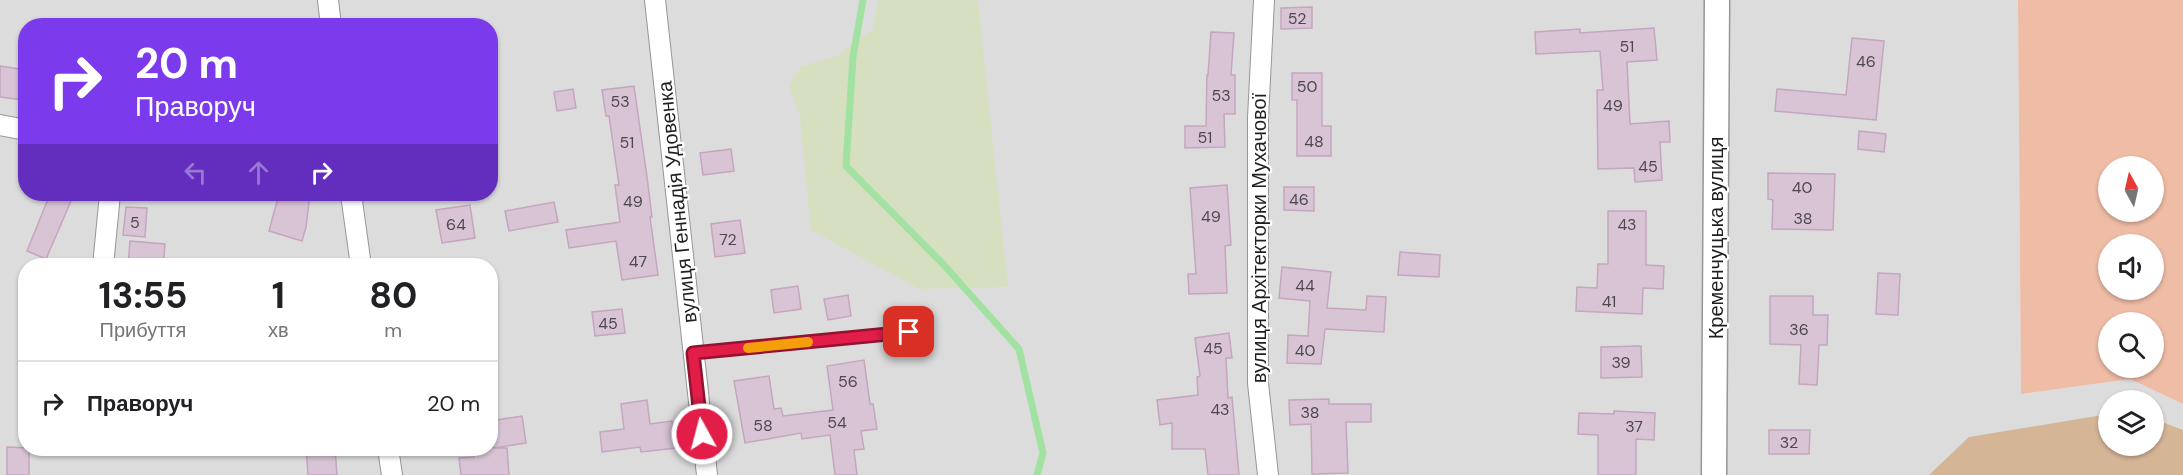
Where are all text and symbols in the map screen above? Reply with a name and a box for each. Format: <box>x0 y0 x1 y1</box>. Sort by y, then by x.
house number: 52 <box>1288 8 1306 29</box>
text: 20 m <box>135 36 238 91</box>
house number: 51 <box>1620 36 1634 57</box>
icon: right <box>36 42 114 120</box>
house number: 46 <box>1856 51 1876 72</box>
house number: 50 <box>1297 76 1317 97</box>
street label: вулиця Геннадія Удовенка <box>651 79 703 324</box>
house number: 53 <box>1211 85 1231 106</box>
text: Праворуч <box>135 89 256 124</box>
house number: 53 <box>610 91 630 112</box>
street label: вулиця Архітекторки Мухачової <box>1246 92 1272 383</box>
house number: 49 <box>1603 95 1623 116</box>
house number: 51 <box>1198 127 1212 148</box>
house number: 48 <box>1304 131 1324 152</box>
house number: 51 <box>620 132 634 153</box>
street label: Кременчуцька вулиця <box>1703 137 1729 339</box>
icon: left <box>179 156 212 189</box>
icon: ahead <box>242 156 275 189</box>
icon: right <box>305 156 338 189</box>
house number: 45 <box>1638 156 1658 177</box>
north arrow <box>2098 156 2164 222</box>
map controls <box>2098 156 2164 456</box>
house number: 40 <box>1792 177 1812 198</box>
house number: 46 <box>1289 189 1309 210</box>
house number: 49 <box>623 191 643 212</box>
house number: 49 <box>1201 206 1221 227</box>
house number: 38 <box>1793 208 1813 229</box>
house number: 5 <box>130 212 140 233</box>
house number: 64 <box>446 214 466 235</box>
house number: 43 <box>1617 214 1637 235</box>
house number: 72 <box>719 229 737 250</box>
button: sound <box>2098 234 2164 300</box>
house number: 47 <box>629 251 647 272</box>
text: 13:55 <box>99 272 187 319</box>
text: 1 <box>272 272 285 319</box>
text: 80 <box>369 272 417 319</box>
house number: 44 <box>1295 275 1315 296</box>
house number: 41 <box>1602 291 1616 312</box>
pin <box>883 306 934 357</box>
button: search <box>2098 312 2164 378</box>
house number: 45 <box>598 313 618 334</box>
icon: arrive <box>892 315 925 348</box>
text: Прибуття <box>100 317 186 343</box>
text: хв <box>268 317 289 343</box>
text: m <box>384 317 402 343</box>
house number: 36 <box>1789 319 1809 340</box>
house number: 45 <box>1203 338 1223 359</box>
house number: 40 <box>1295 340 1315 361</box>
house number: 39 <box>1611 352 1631 373</box>
house number: 56 <box>838 371 858 392</box>
icon: right <box>36 387 69 420</box>
text: Праворуч <box>87 389 193 418</box>
text: 20 m <box>427 389 480 418</box>
button: layers <box>2098 390 2164 456</box>
house number: 43 <box>1210 399 1230 420</box>
position arrow <box>670 402 734 466</box>
house number: 38 <box>1300 402 1320 423</box>
house number: 54 <box>827 412 847 433</box>
house number: 58 <box>753 415 773 436</box>
house number: 37 <box>1625 416 1643 437</box>
house number: 32 <box>1780 432 1798 453</box>

